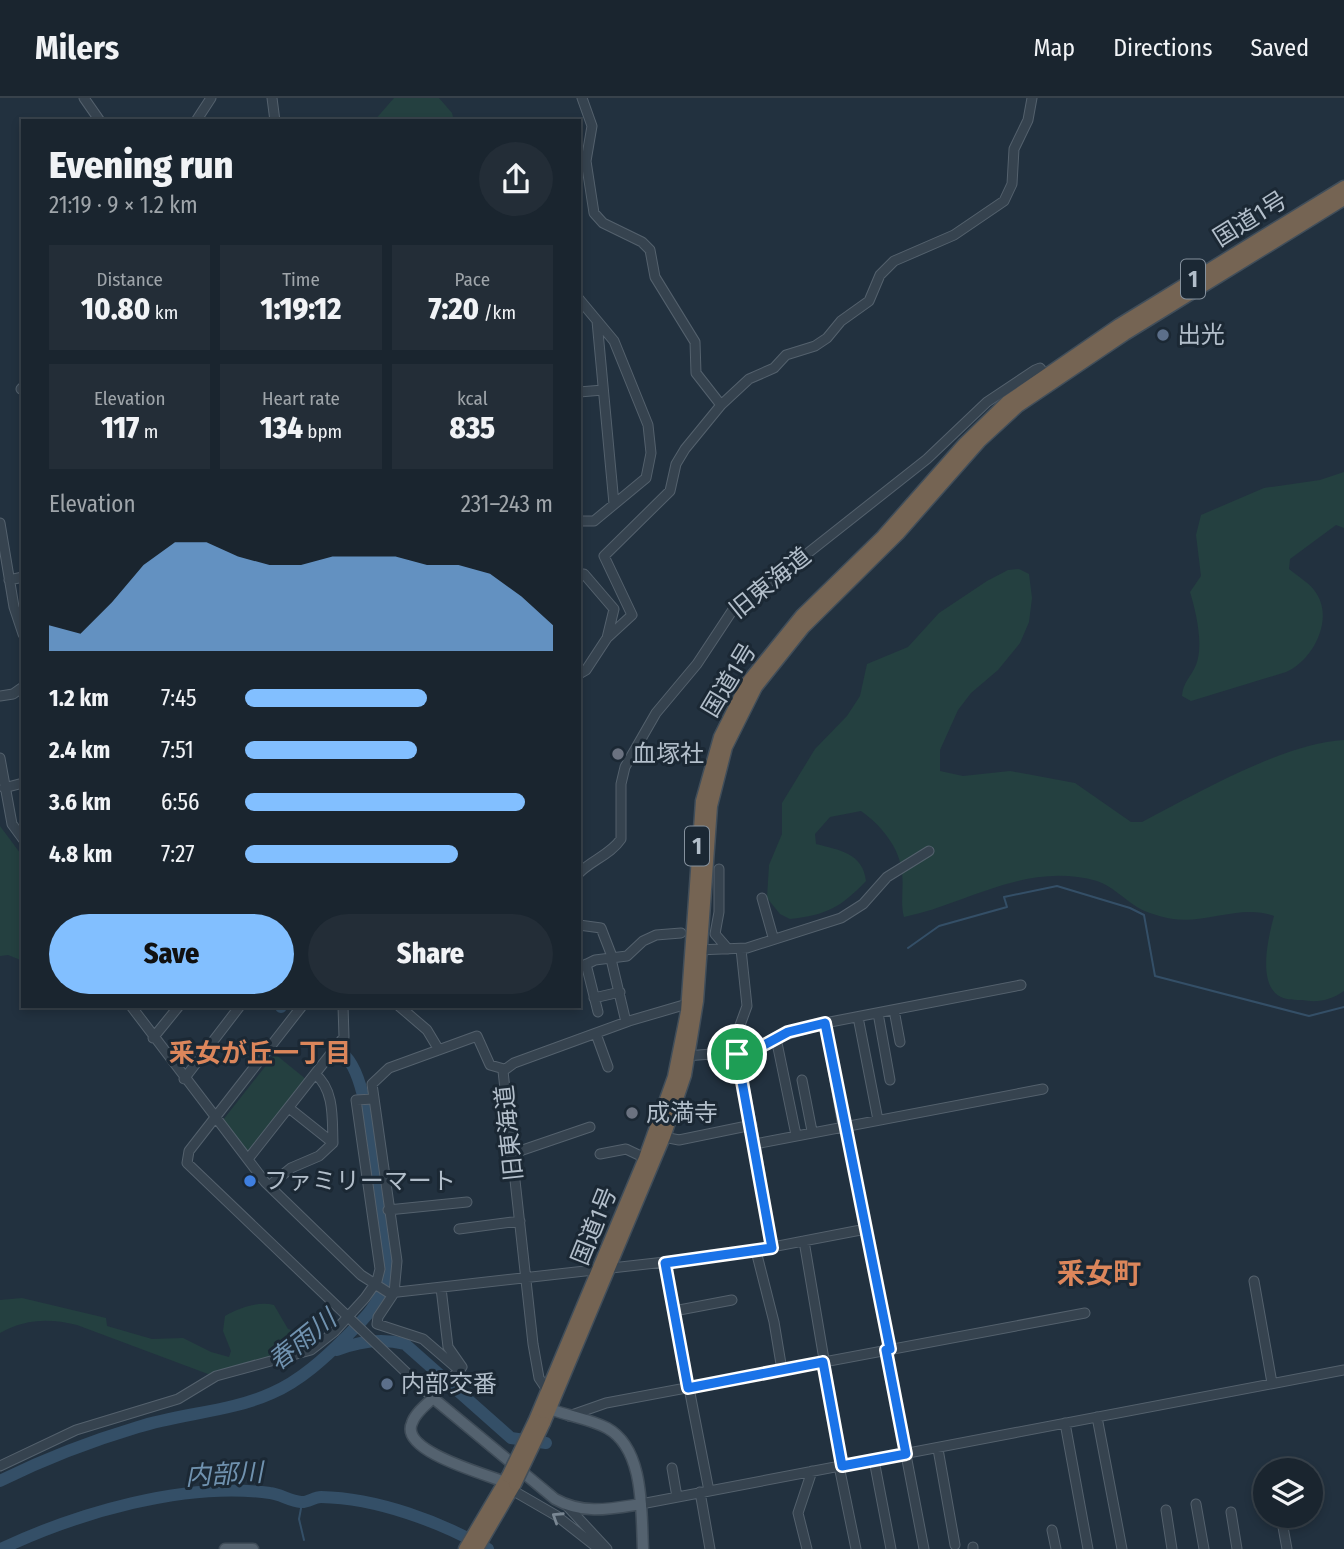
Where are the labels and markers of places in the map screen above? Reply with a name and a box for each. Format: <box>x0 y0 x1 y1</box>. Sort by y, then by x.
place label: 出光 <box>1177 321 1225 349</box>
marker: 出光 <box>1155 327 1171 343</box>
place label: 血塚社 <box>632 740 704 768</box>
marker: 血塚社 <box>610 746 626 762</box>
pin <box>707 1024 767 1084</box>
place label: 成満寺 <box>646 1099 718 1127</box>
marker: 成満寺 <box>624 1105 640 1121</box>
place label: ファミリーマート <box>264 1167 456 1195</box>
marker: ファミリーマート <box>242 1173 258 1189</box>
place label: 内部交番 <box>401 1370 497 1398</box>
marker: 内部交番 <box>379 1376 395 1392</box>

